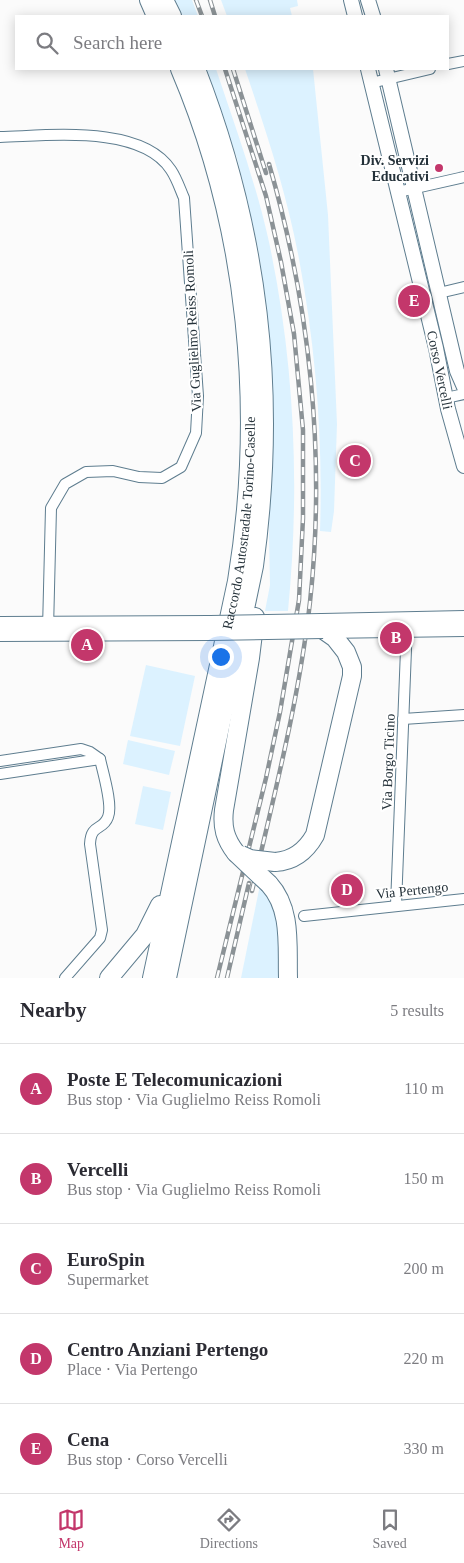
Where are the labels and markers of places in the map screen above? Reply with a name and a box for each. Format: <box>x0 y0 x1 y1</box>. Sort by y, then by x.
place label: Div. Servizi Educativi <box>361 153 429 184</box>
marker: Div. Servizi Educativi <box>433 162 445 174</box>
pin: E <box>398 282 430 320</box>
pin: C <box>339 442 371 480</box>
pin: B <box>380 619 412 657</box>
pin: A <box>71 626 103 664</box>
pin: D <box>331 871 363 909</box>

